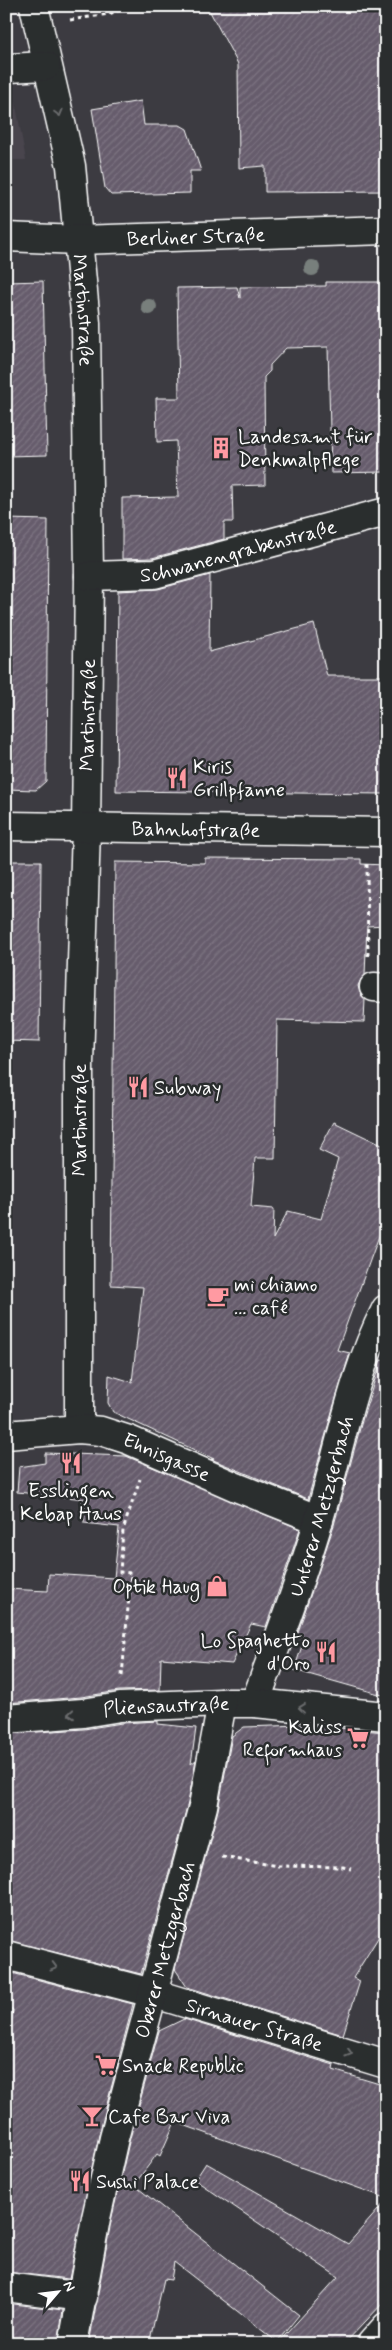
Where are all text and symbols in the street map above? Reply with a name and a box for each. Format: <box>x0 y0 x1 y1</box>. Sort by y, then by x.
one-way arrow <box>53 109 64 118</box>
street label: Berliner Straße <box>126 222 266 253</box>
street label: Martinstraße <box>64 253 99 367</box>
place label: Landesamt für Denkmalpflege <box>238 424 373 474</box>
building icon: Landesamt für Denkmalpflege <box>208 435 234 461</box>
street label: Schwanengrabenstraße <box>140 514 340 589</box>
street label: Martinstraße <box>74 658 103 771</box>
place label: Kiris Grillpfanne <box>193 754 285 804</box>
restaurant icon: Kiris Grillpfanne <box>164 765 190 791</box>
street label: Bahnhofstraße <box>131 816 261 845</box>
street label: Martinstraße <box>67 1064 94 1176</box>
restaurant icon: Subway <box>125 1074 151 1100</box>
place label: Subway <box>154 1075 221 1102</box>
place label: mi chiamo ... café <box>234 1272 317 1322</box>
cafe icon: mi chiamo ... café <box>205 1283 231 1309</box>
street label: Unterer Metzgerbach <box>283 1413 361 1601</box>
street label: Ehnisgasse <box>118 1427 214 1489</box>
restaurant icon: Esslingen Kebap Haus <box>58 1450 84 1476</box>
place label: Esslingen Kebap Haus <box>20 1478 122 1528</box>
shop icon: Optik Haug <box>204 1573 230 1599</box>
place label: Optik Haug <box>112 1574 200 1602</box>
place label: Lo Spaghetto d'Oro <box>200 1628 310 1678</box>
restaurant icon: Lo Spaghetto d'Oro <box>313 1639 339 1665</box>
street label: Pliensaustraße <box>101 1691 230 1725</box>
one-way arrow <box>298 1702 306 1713</box>
one-way arrow <box>67 1708 75 1719</box>
place label: Kaliss Reformhaus <box>243 1714 342 1766</box>
supermarket icon: Kaliss Reformhaus <box>345 1725 371 1751</box>
street label: Oberer Metzgerbach <box>129 1859 203 2042</box>
one-way arrow <box>49 1961 57 1971</box>
street label: Sirnauer Straße <box>182 1992 326 2059</box>
one-way arrow <box>345 2047 353 2057</box>
supermarket icon: Snack Republic <box>93 2052 119 2078</box>
place label: Snack Republic <box>122 2053 244 2080</box>
bar icon: Cafe Bar Viva <box>79 2103 105 2129</box>
place label: Cafe Bar Viva <box>108 2104 230 2131</box>
restaurant icon: Sushi Palace <box>67 2168 93 2194</box>
place label: Sushi Palace <box>96 2169 199 2196</box>
north arrow <box>32 2268 82 2318</box>
text: N <box>58 2278 79 2295</box>

